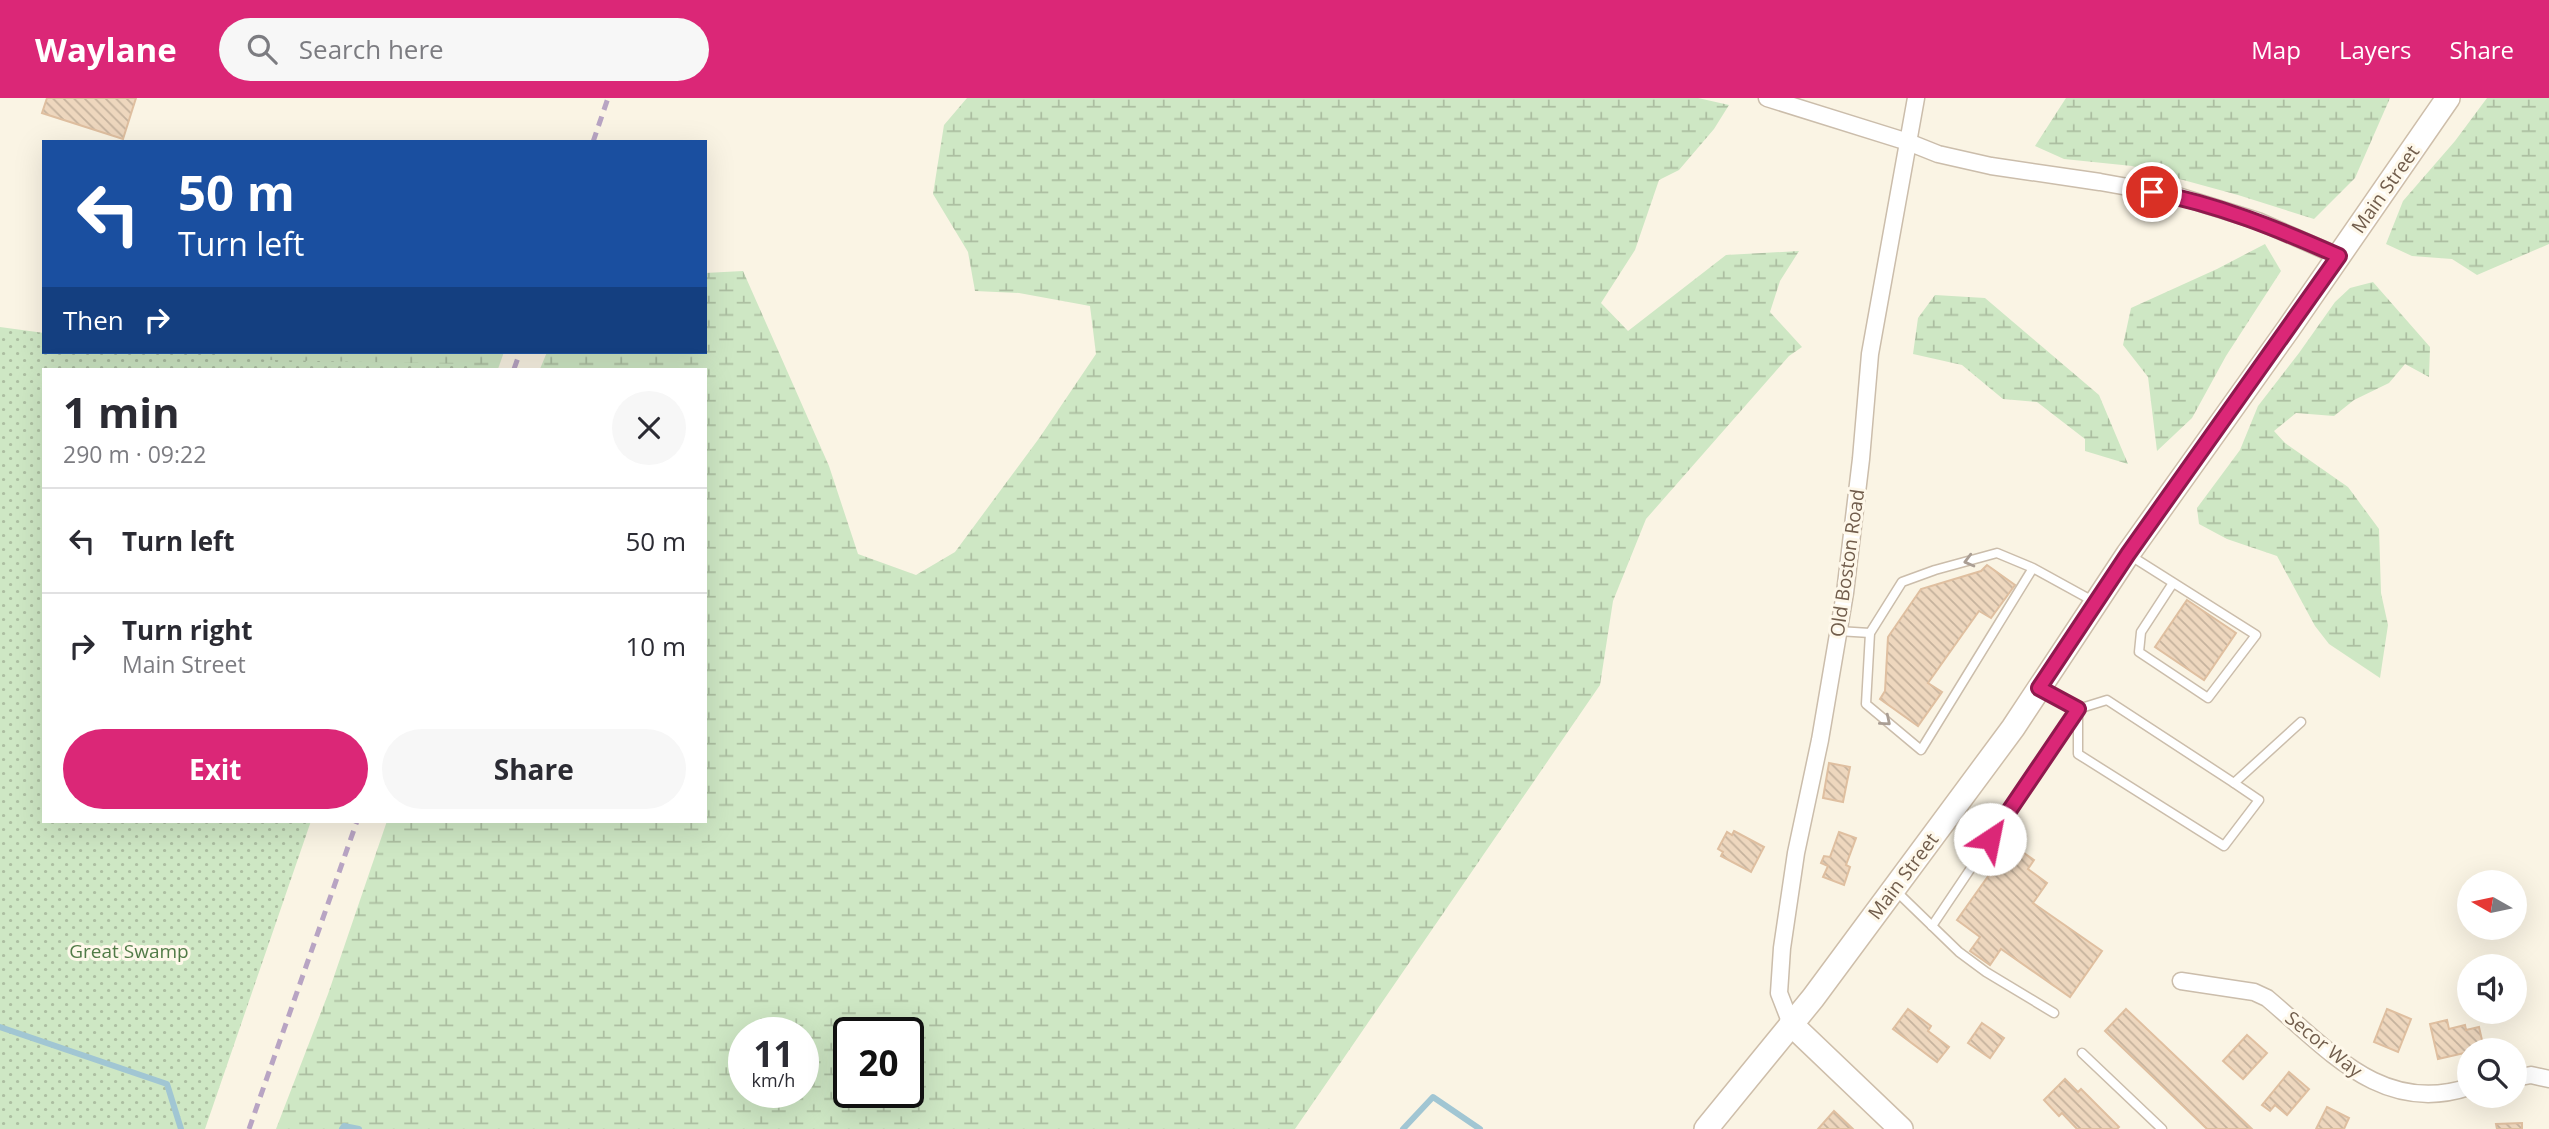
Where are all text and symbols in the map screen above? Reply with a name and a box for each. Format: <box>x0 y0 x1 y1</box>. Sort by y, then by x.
search box <box>219 18 709 81</box>
text: Waylane <box>35 27 177 72</box>
icon: search <box>243 30 281 68</box>
text: Search here <box>299 31 444 67</box>
text: Map <box>2251 33 2301 66</box>
text: Layers <box>2339 33 2412 66</box>
text: Share <box>2450 33 2514 66</box>
street label: Main Street <box>2345 140 2425 238</box>
text: 50 m <box>178 159 295 225</box>
pin <box>2122 162 2182 222</box>
icon: left <box>63 168 154 259</box>
icon: arrive <box>2133 173 2171 211</box>
text: Turn left <box>178 222 304 265</box>
icon: right <box>138 301 176 339</box>
text: Then <box>63 302 124 338</box>
text: 1 min <box>63 383 180 440</box>
button: close <box>612 391 686 465</box>
text: 290 m · 09:22 <box>63 438 206 470</box>
street label: Old Boston Road <box>1824 487 1870 639</box>
icon: left <box>63 522 101 560</box>
text: Turn left <box>122 523 234 559</box>
text: 50 m <box>625 523 686 559</box>
one-way arrow <box>1963 553 1975 567</box>
text: Turn right <box>122 612 253 648</box>
icon: right <box>63 627 101 665</box>
text: 10 m <box>625 628 686 664</box>
text: Main Street <box>122 648 246 680</box>
one-way arrow <box>1878 713 1891 725</box>
button: Exit <box>63 729 368 809</box>
button: Share <box>382 729 686 809</box>
position arrow <box>1953 802 2027 876</box>
street label: Main Street <box>1862 827 1944 925</box>
north arrow <box>2457 870 2527 940</box>
map controls <box>2457 870 2527 1108</box>
park label: Great Swamp <box>69 938 189 964</box>
button: sound <box>2457 954 2527 1024</box>
street label: Secor Way <box>2280 1005 2368 1083</box>
speed limit sign: 20 <box>833 1017 924 1108</box>
text: 11 <box>753 1030 794 1077</box>
button: search <box>2457 1038 2527 1108</box>
text: km/h <box>752 1068 795 1092</box>

